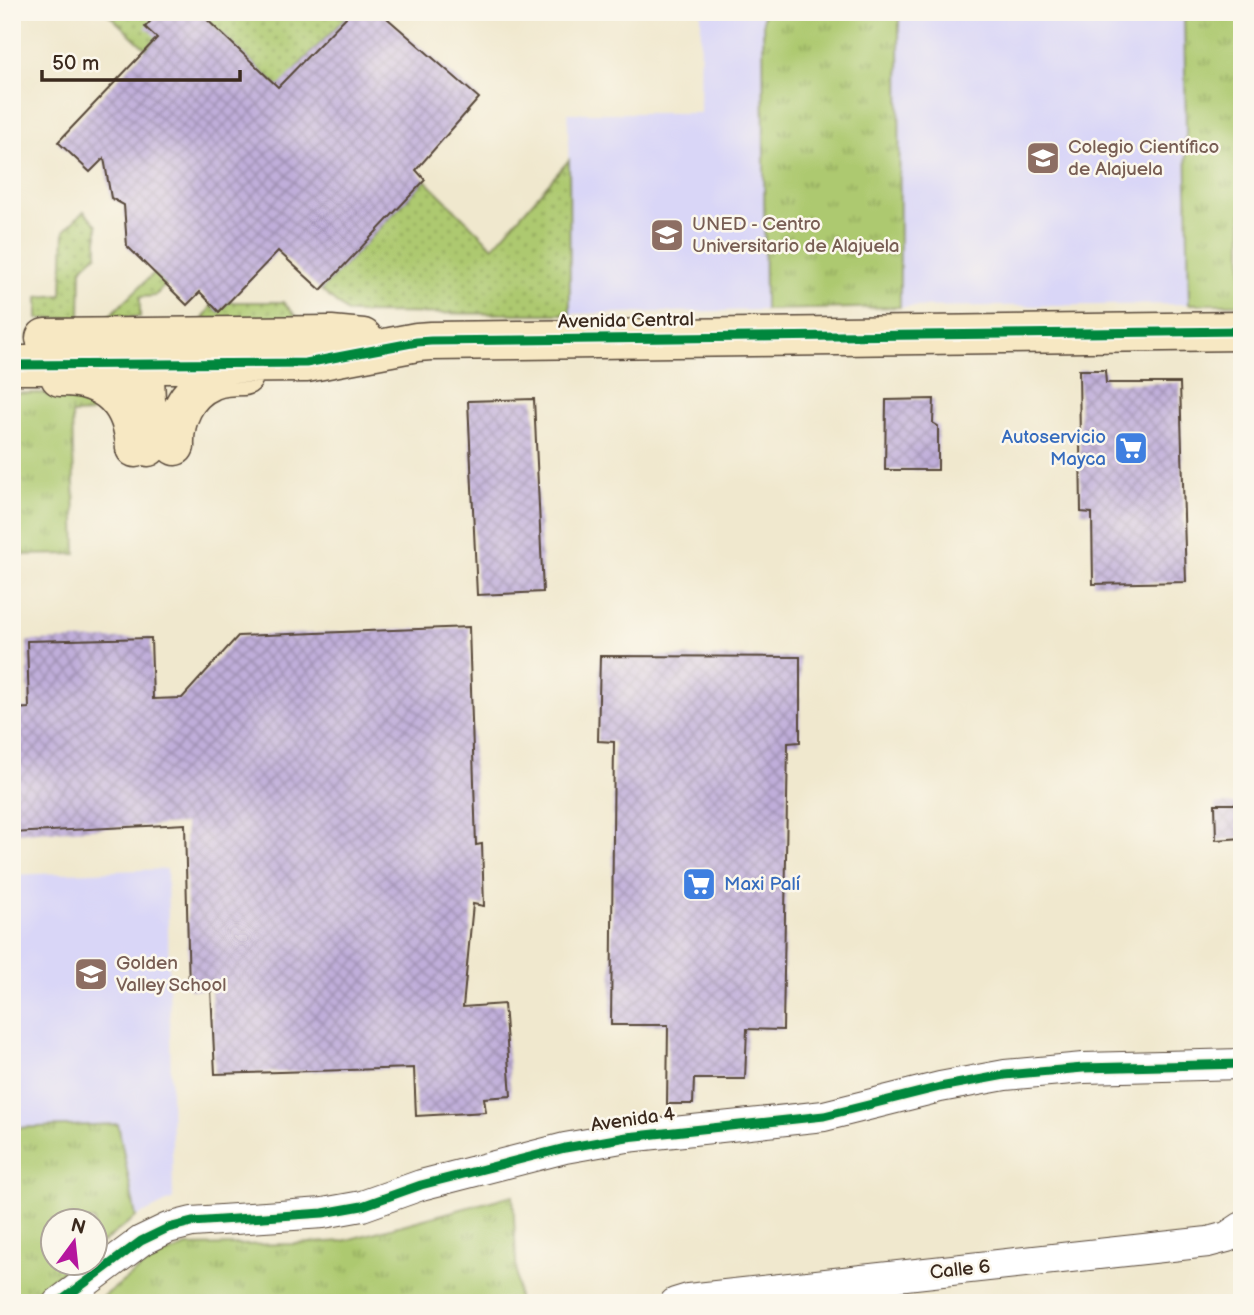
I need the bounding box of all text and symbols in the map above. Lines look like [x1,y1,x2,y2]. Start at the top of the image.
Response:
scale bar [42,38,240,82]
text: 50 m [52,51,99,76]
place label: Colegio Científico de Alajuela [1068,136,1219,181]
school or university icon: Colegio Científico de Alajuela [1024,139,1062,177]
place label: UNED - Centro Universitario de Alajuela [692,213,900,258]
school or university icon: UNED - Centro Universitario de Alajuela [648,216,686,254]
street label: Avenida Central [558,308,694,334]
place label: Autoservicio Mayca [1001,426,1106,471]
supermarket icon: Autoservicio Mayca [1112,429,1150,467]
supermarket icon: Maxi Palí [680,865,718,903]
place label: Maxi Palí [724,873,801,896]
place label: Golden Valley School [116,952,226,997]
school or university icon: Golden Valley School [72,955,110,993]
street label: Avenida 4 [589,1103,677,1137]
north arrow [38,1206,108,1276]
text: N [68,1214,88,1240]
street label: Calle 6 [929,1255,991,1285]

